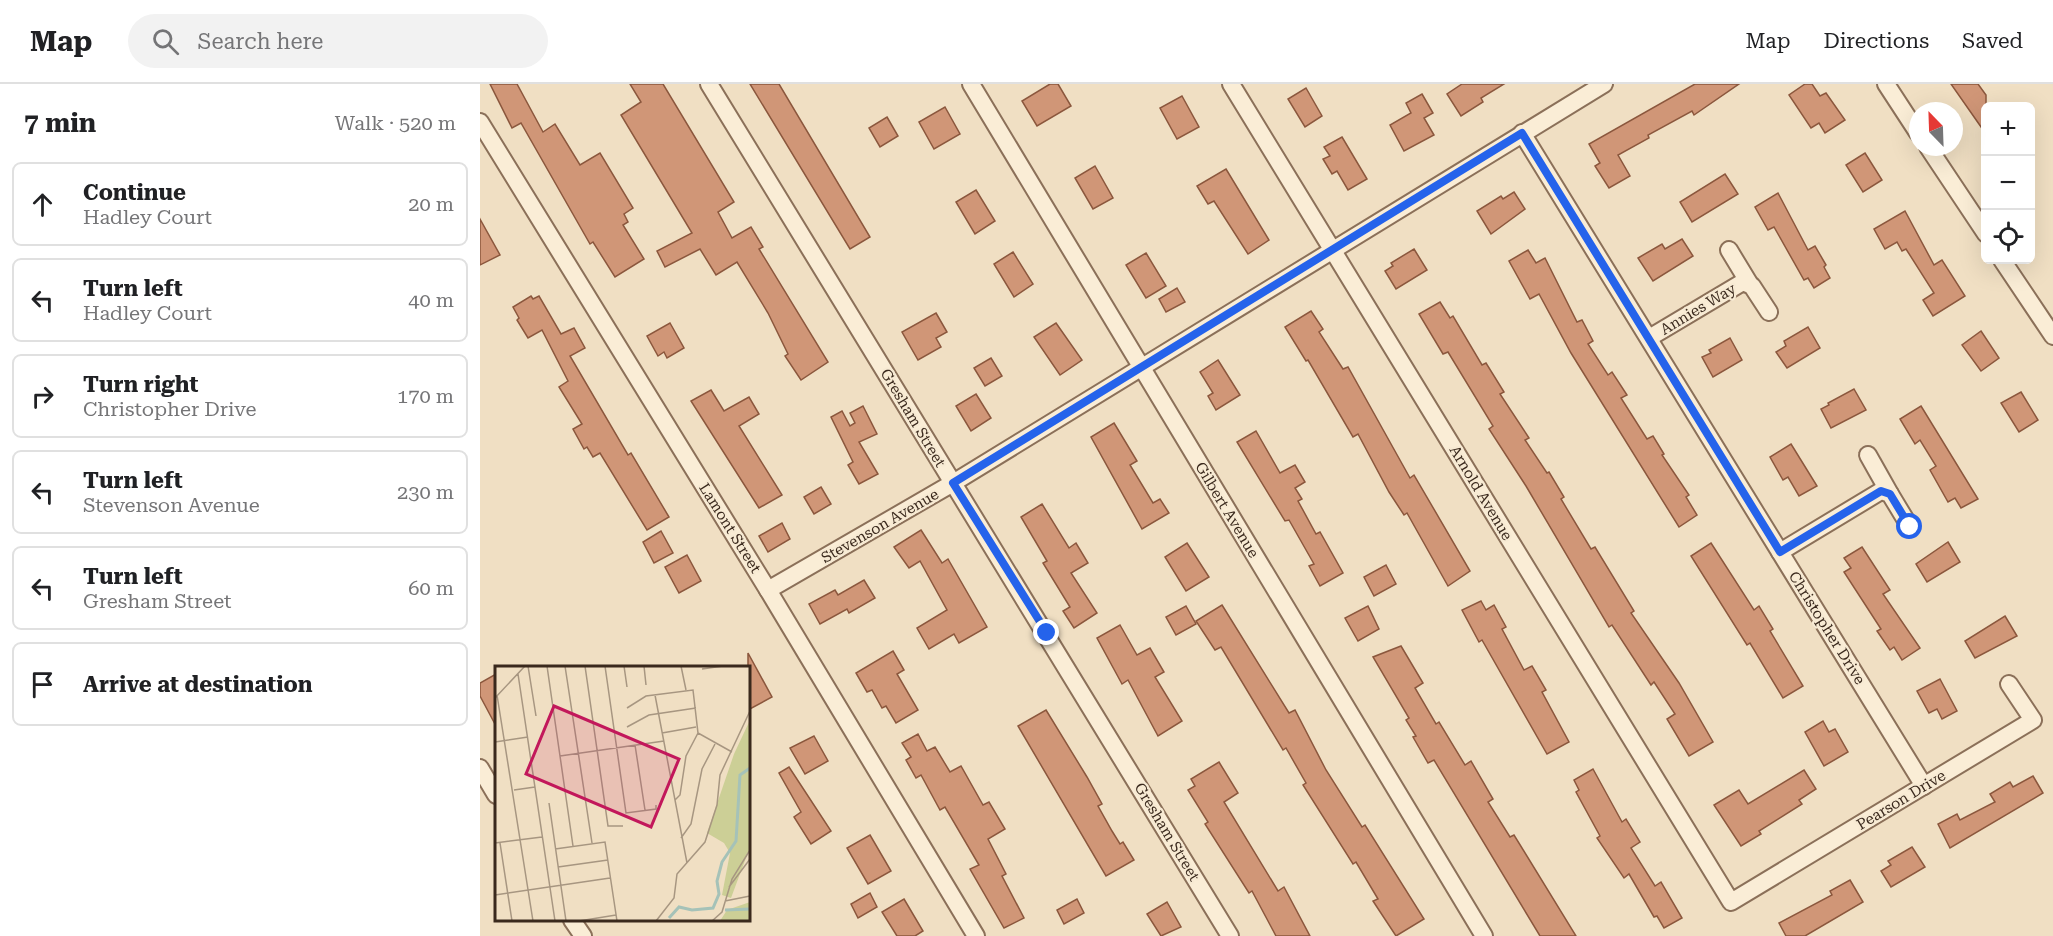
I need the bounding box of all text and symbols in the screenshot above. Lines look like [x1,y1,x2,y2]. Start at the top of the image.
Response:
search box [128,14,548,68]
text: Map [30,25,92,58]
icon: search [149,25,182,58]
text: Search here [197,29,323,54]
text: Map [1746,29,1790,53]
text: Directions [1823,29,1929,53]
text: Saved [1962,29,2023,53]
north arrow [1909,102,1963,156]
map controls [1981,102,2035,264]
button: + [1981,102,2035,156]
text: 7 min [24,108,96,138]
text: Walk · 520 m [335,111,456,135]
button: − [1981,156,2035,210]
text: Continue [83,180,186,205]
icon: ahead [26,188,59,221]
text: 20 m [408,192,454,216]
text: Hadley Court [83,205,212,229]
button: locate [1981,210,2035,264]
text: Turn left [83,276,183,301]
street label: Annies Way [1657,279,1739,339]
icon: left [26,284,59,317]
text: 40 m [408,288,454,312]
text: Hadley Court [83,301,212,325]
street label: Gresham Street [877,366,950,471]
text: Turn right [83,372,198,397]
icon: right [26,380,59,413]
text: 170 m [397,384,454,408]
text: Christopher Drive [83,397,256,421]
street label: Arnold Avenue [1446,442,1516,544]
street label: Gilbert Avenue [1191,459,1263,561]
text: Turn left [83,468,183,493]
icon: left [26,476,59,509]
text: 230 m [397,480,454,504]
street label: Lamont Street [695,480,765,577]
street label: Stevenson Avenue [818,485,942,567]
text: Stevenson Avenue [83,493,260,517]
route start [1896,513,1922,539]
text: Turn left [83,564,183,589]
street label: Christopher Drive [1785,568,1869,688]
icon: left [26,572,59,605]
text: 60 m [408,576,454,600]
text: Gresham Street [83,589,232,613]
route end [1033,619,1059,645]
inset map [495,666,750,921]
icon: arrive [26,668,59,701]
text: Arrive at destination [83,672,312,697]
street label: Pearson Drive [1853,766,1949,834]
street label: Gresham Street [1131,780,1204,885]

